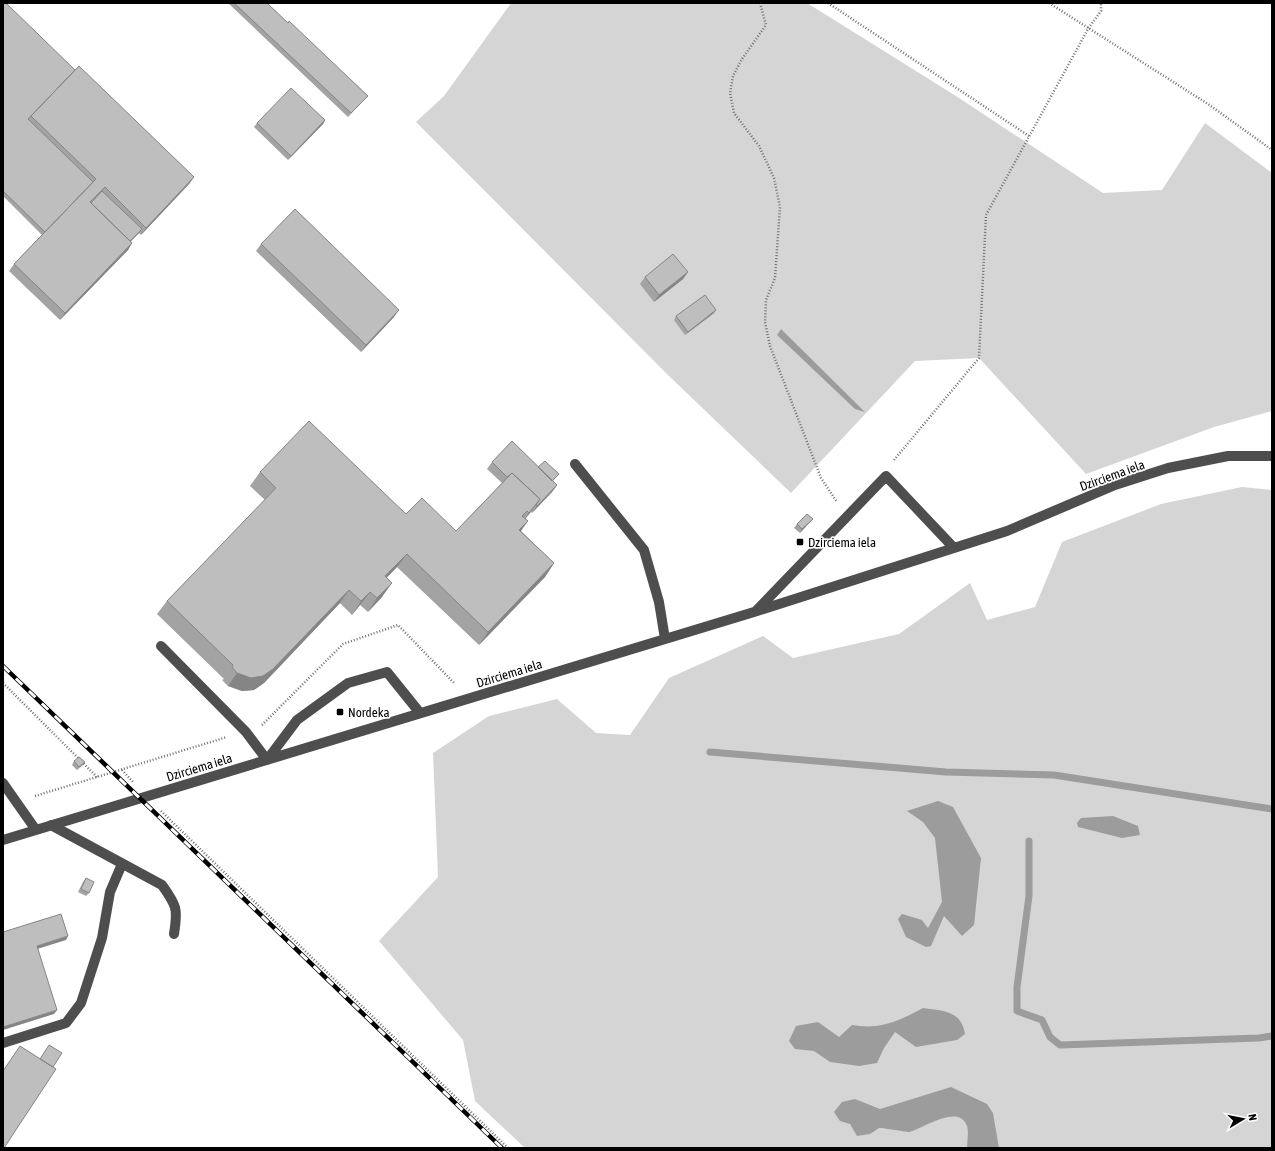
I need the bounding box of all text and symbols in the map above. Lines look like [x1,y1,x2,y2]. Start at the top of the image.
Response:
street label: Dzirciema iela [1078,457,1147,494]
place label: Dzirciema iela [808,535,876,550]
marker: Dzirciema iela [795,537,805,547]
street label: Dzirciema iela [474,656,544,691]
place label: Nordeka [348,705,389,720]
marker: Nordeka [335,707,345,717]
street label: Dzirciema iela [164,750,234,785]
north arrow [1223,1099,1263,1139]
text: N [1246,1113,1259,1122]

